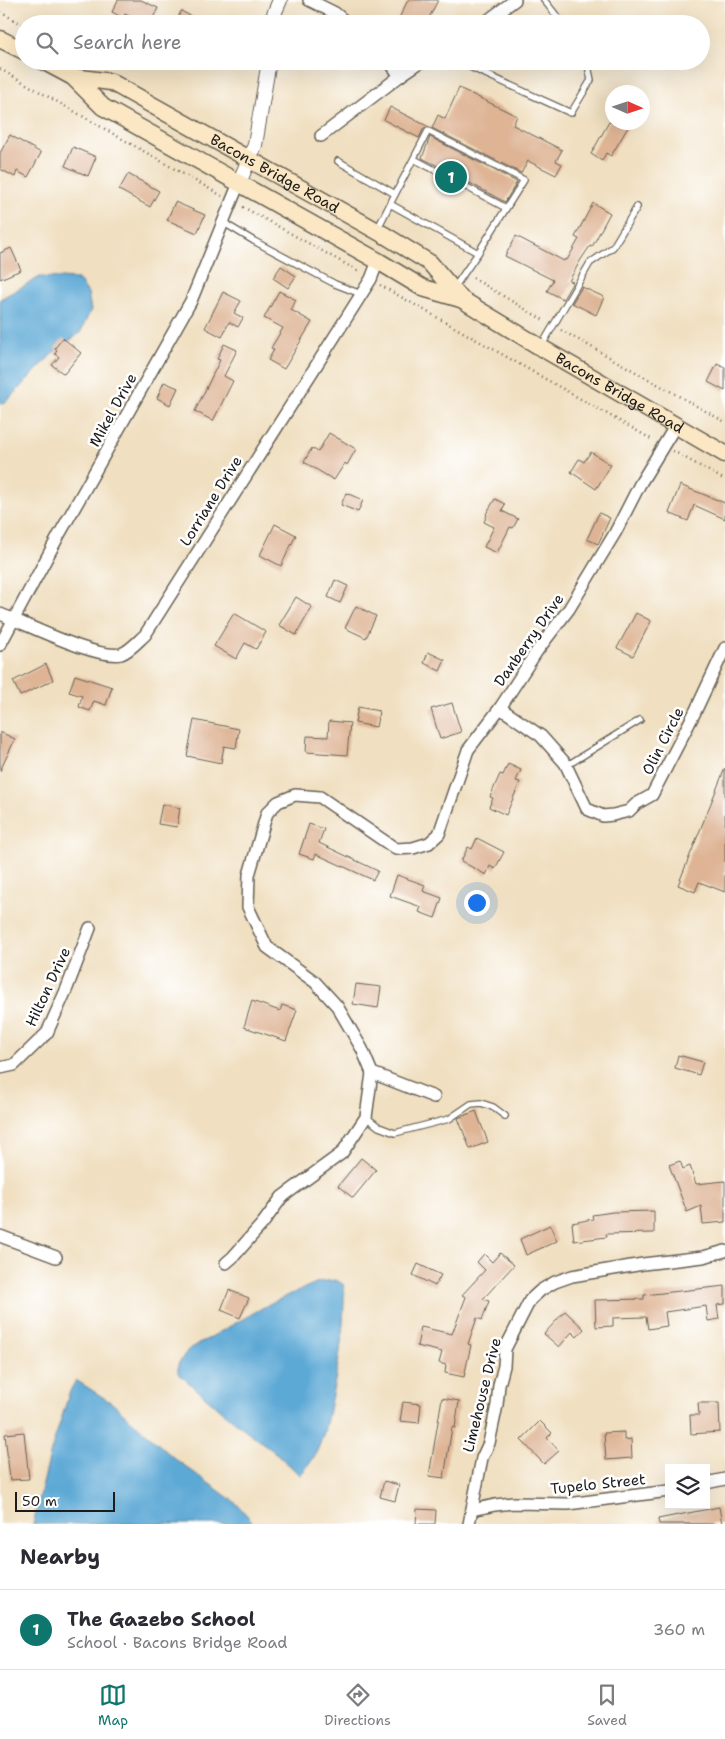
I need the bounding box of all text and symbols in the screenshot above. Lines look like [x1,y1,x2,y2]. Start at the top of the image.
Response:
search box [15,15,710,70]
icon: search [33,29,61,57]
text: Search here [73,30,182,55]
north arrow [605,85,650,130]
street label: Bacons Bridge Road [207,130,343,218]
pin: 1 [435,158,467,196]
street label: Bacons Bridge Road [552,348,688,438]
street label: Mikel Drive [85,370,141,450]
street label: Lorriane Drive [175,452,247,550]
street label: Danberry Drive [490,590,568,690]
street label: Olin Circle [637,704,689,778]
your location [464,890,490,916]
street label: Hilton Drive [21,944,75,1030]
street label: Limehouse Drive [458,1336,506,1454]
map controls [665,1464,710,1509]
button: layers [665,1464,710,1509]
street label: Tupelo Street [549,1469,647,1499]
scale bar [15,1489,115,1512]
text: 50 m [22,1492,57,1510]
text: Nearby [20,1543,100,1571]
text: The Gazebo School [67,1607,255,1632]
text: 1 [32,1619,40,1640]
text: 360 m [653,1619,705,1640]
text: School · Bacons Bridge Road [67,1632,287,1653]
tab: Map [98,1681,128,1729]
tab: Directions [324,1681,391,1729]
tab: Saved [587,1681,627,1729]

